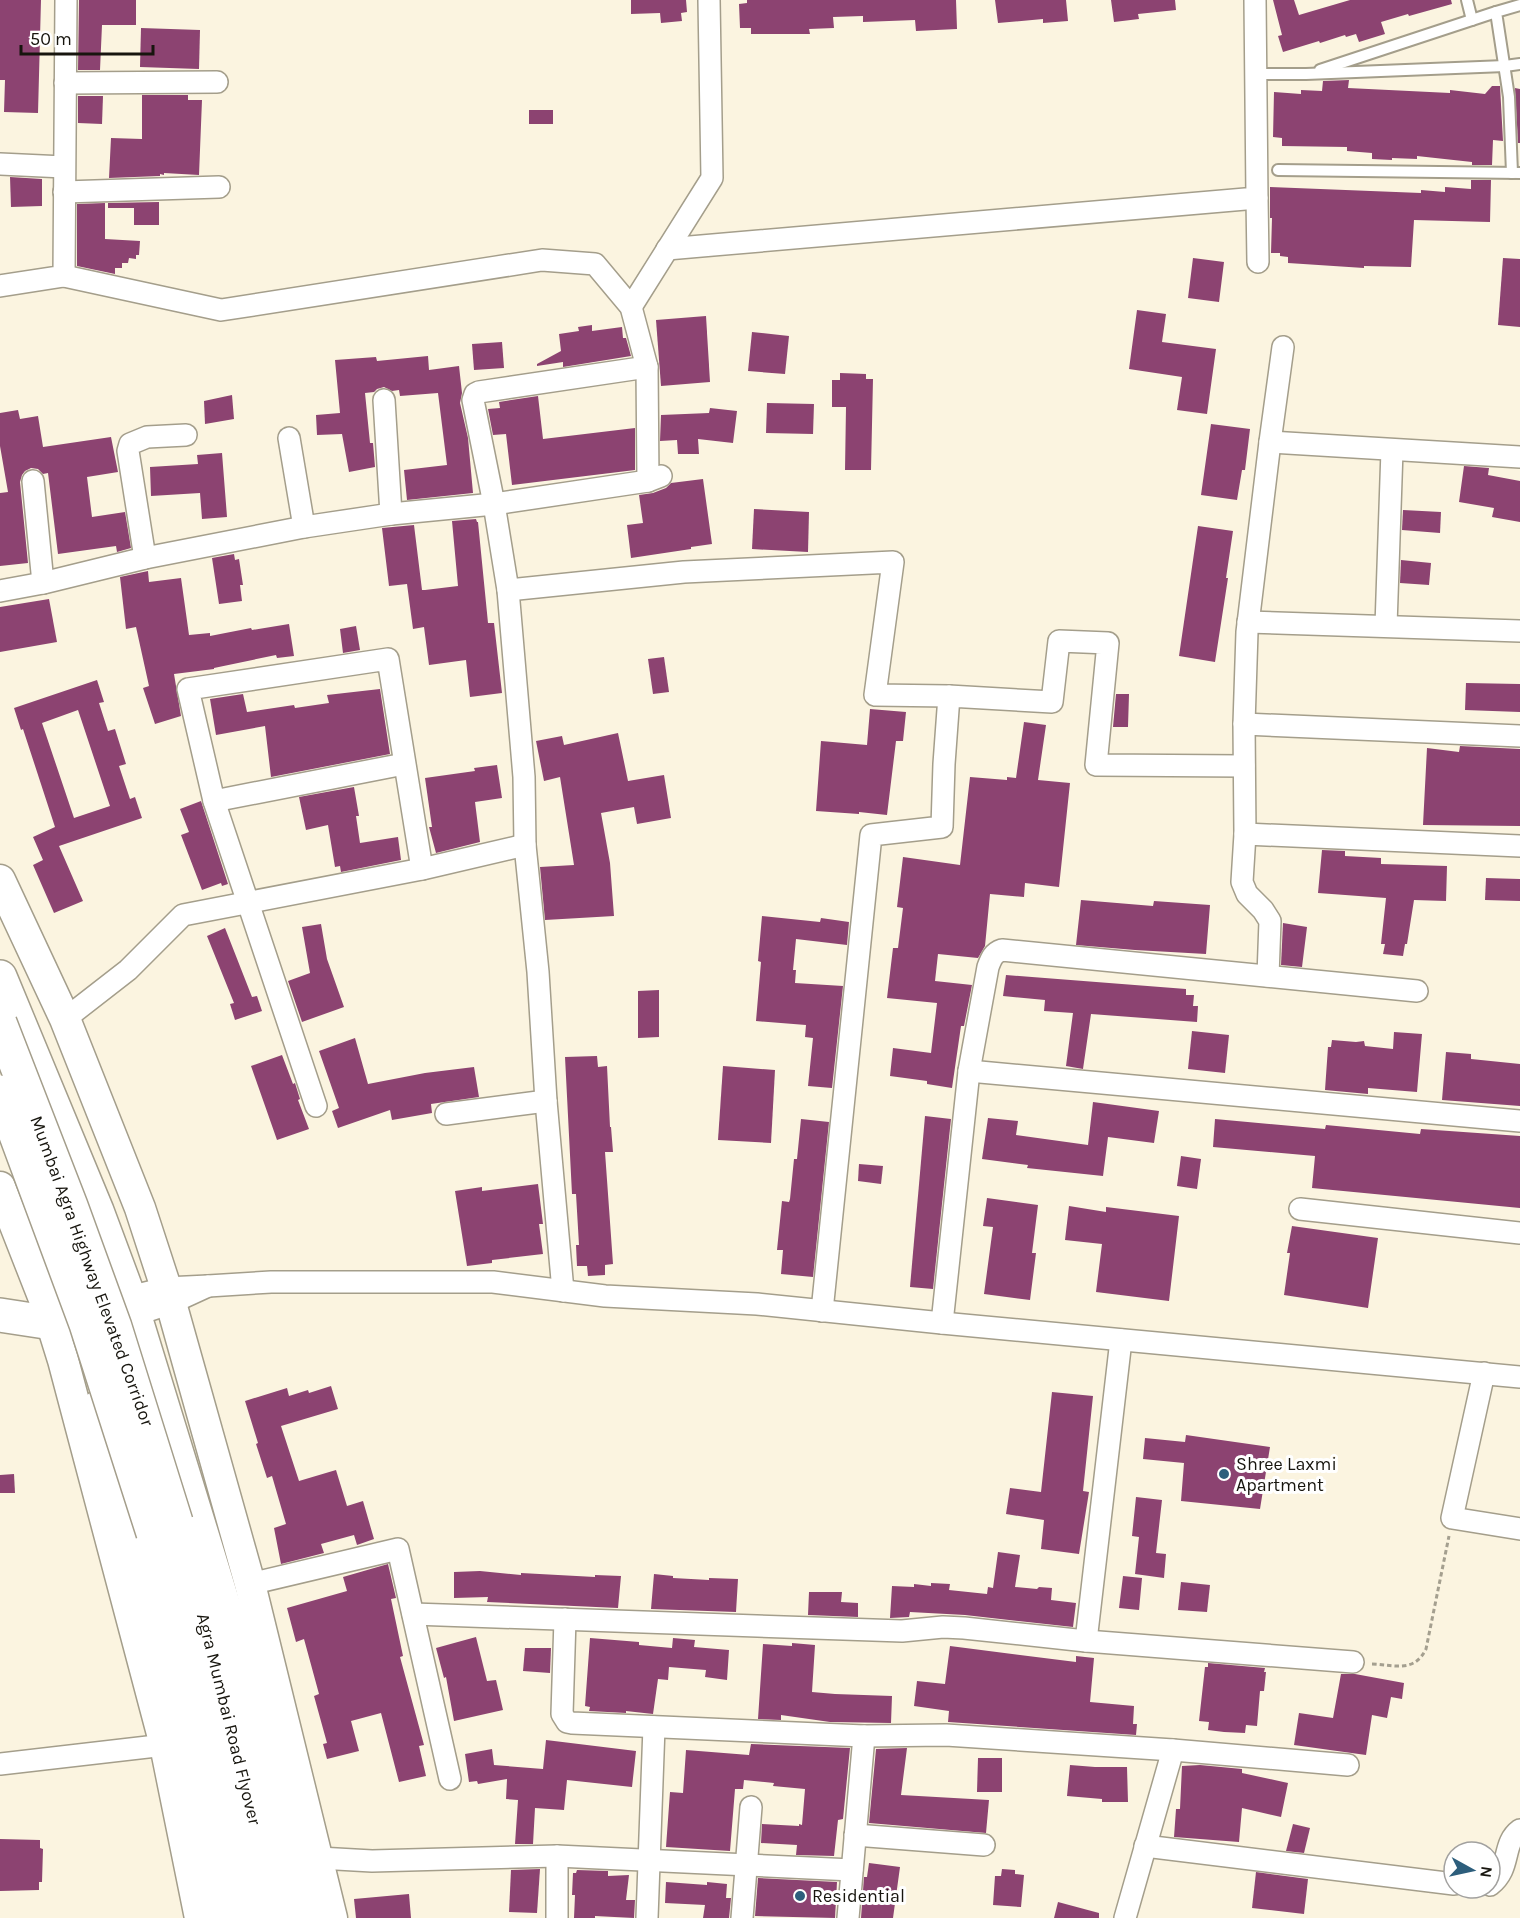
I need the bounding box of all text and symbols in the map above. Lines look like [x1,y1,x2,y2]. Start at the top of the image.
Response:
scale bar [21,18,153,56]
text: 50 m [30,28,72,50]
street label: Mumbai Agra Highway Elevated Corridor [25,1113,159,1430]
place label: Shree Laxmi Apartment [1236,1453,1337,1496]
marker: Shree Laxmi Apartment [1217,1467,1231,1481]
street label: Agra Mumbai Road Flyover [192,1611,266,1828]
north arrow [1442,1840,1502,1900]
text: N [1476,1865,1497,1879]
place label: Residential [812,1885,905,1907]
marker: Residential [793,1889,807,1903]

